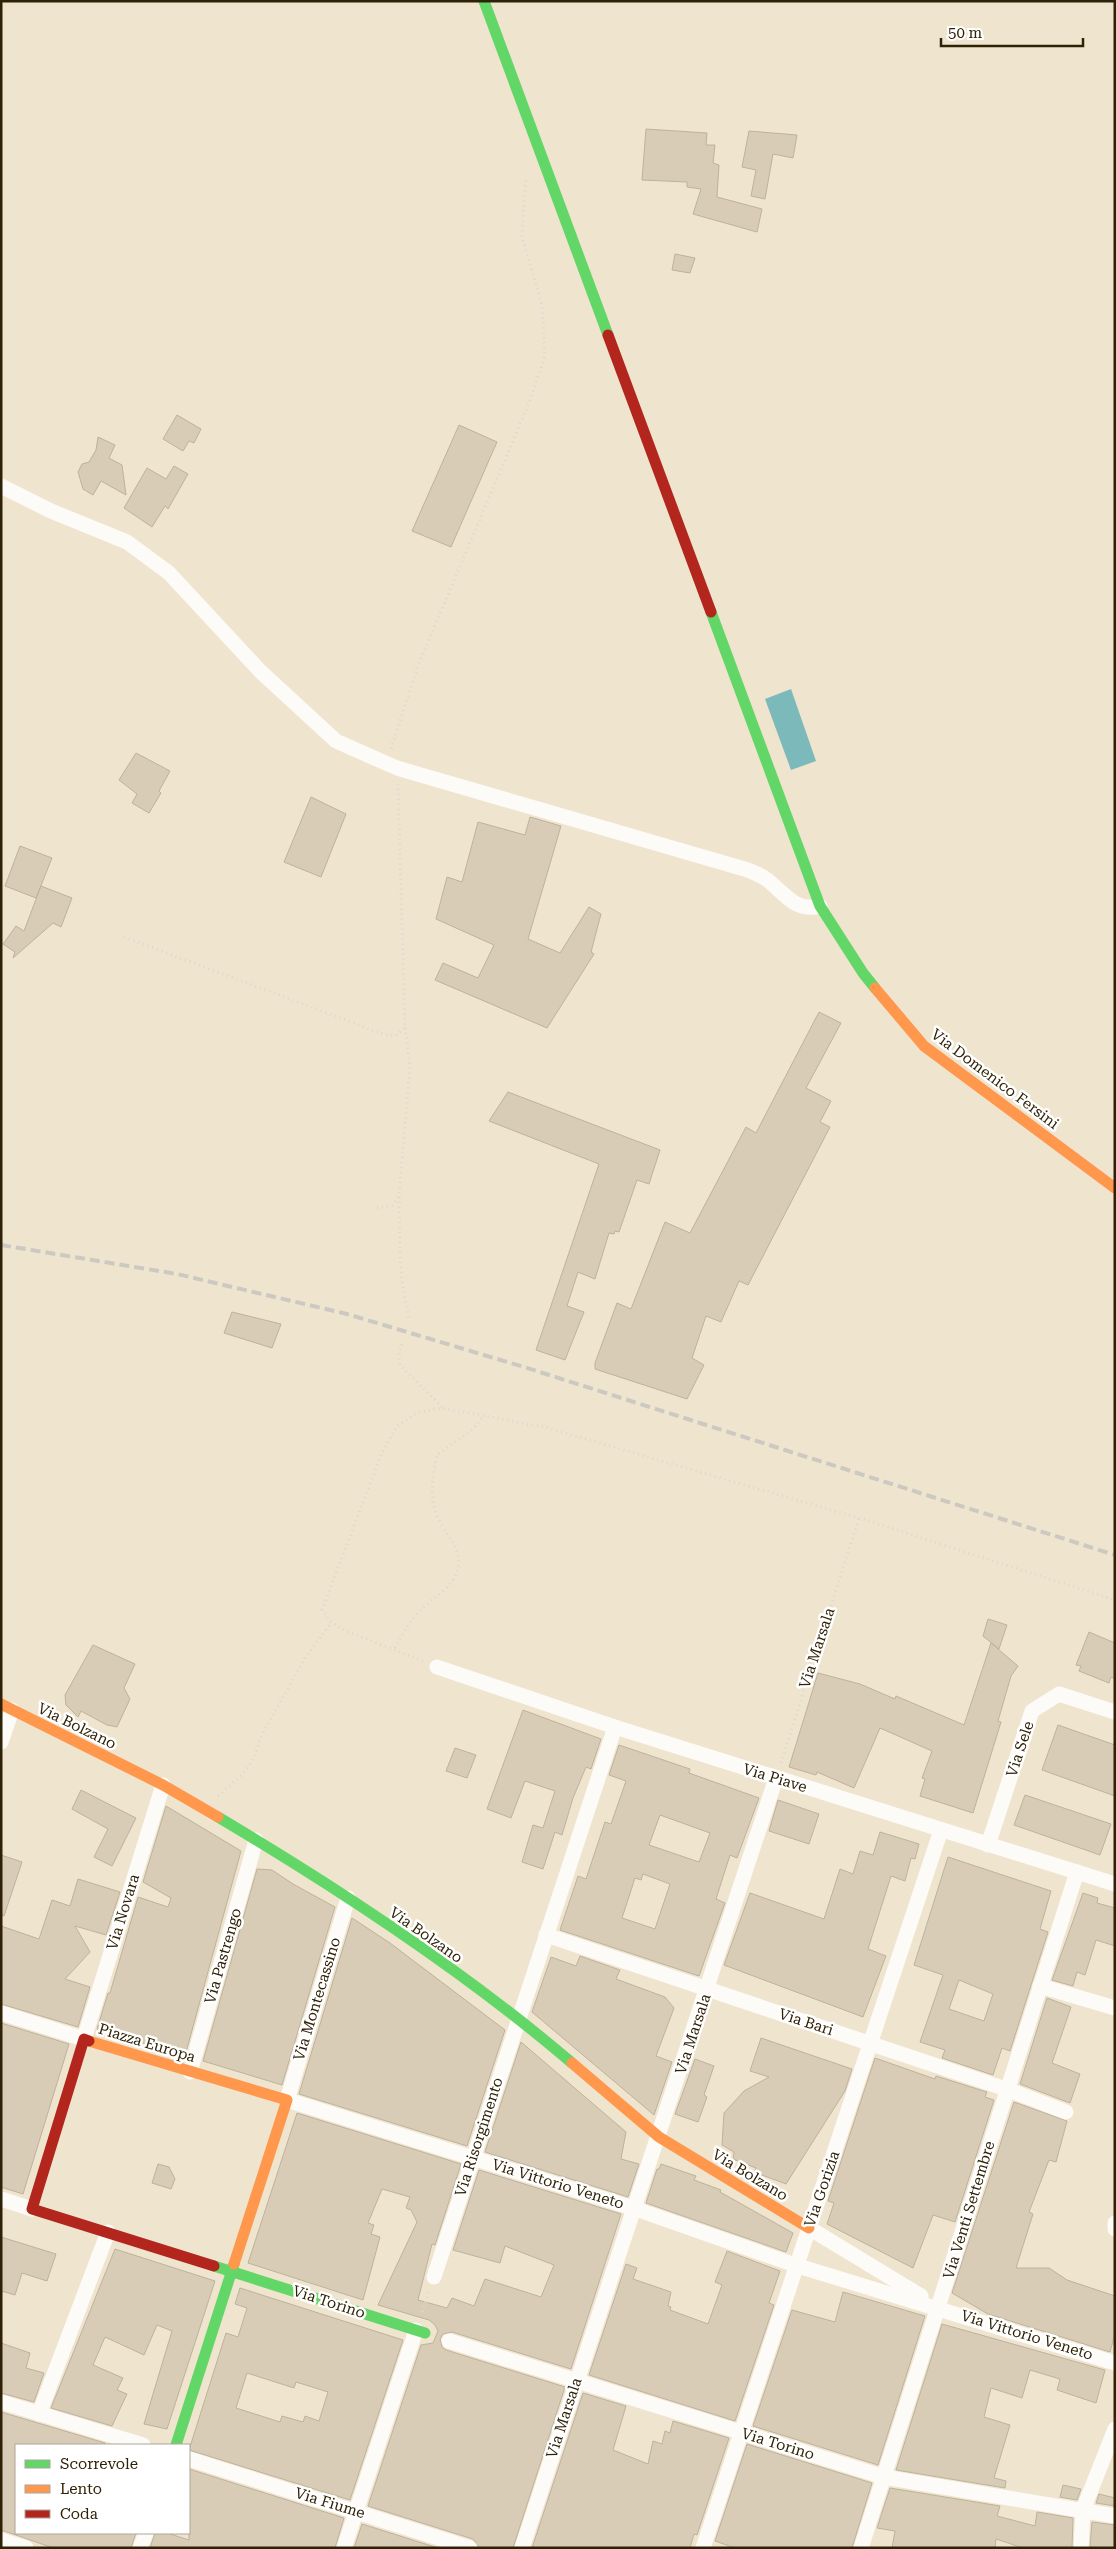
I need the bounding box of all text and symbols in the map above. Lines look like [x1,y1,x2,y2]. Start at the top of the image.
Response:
scale bar [941,15,1084,47]
text: 50 m [948,24,983,42]
street label: Via Domenico Fersini [928,1025,1062,1133]
street label: Via Marsala [796,1605,838,1691]
street label: Via Bolzano [35,1699,119,1753]
street label: Via Sele [1003,1719,1037,1779]
street label: Via Piave [741,1760,809,1796]
street label: Via Novara [103,1872,143,1952]
street label: Via Bolzano [386,1903,466,1967]
street label: Via Pastrengo [201,1906,245,2006]
street label: Via Montecassino [290,1935,344,2063]
street label: Via Marsala [672,1991,714,2077]
street label: Via Bari [776,2005,836,2039]
street label: Piazza Europa [96,2020,198,2066]
street label: Via Risorgimento [451,2075,507,2199]
street label: Via Venti Settembre [939,2139,999,2281]
street label: Via Bolzano [709,2145,791,2205]
street label: Via Gorizia [801,2149,843,2229]
street label: Via Vittorio Veneto [490,2155,626,2213]
street label: Via Torino [290,2282,368,2322]
street label: Via Vittorio Veneto [959,2306,1095,2364]
street label: Via Marsala [543,2375,585,2461]
street label: Via Torino [739,2424,817,2464]
legend [15,2444,190,2534]
text: Scorrevole [60,2455,138,2473]
text: Lento [60,2480,102,2498]
street label: Via Fiume [293,2484,367,2522]
text: Coda [60,2505,98,2523]

